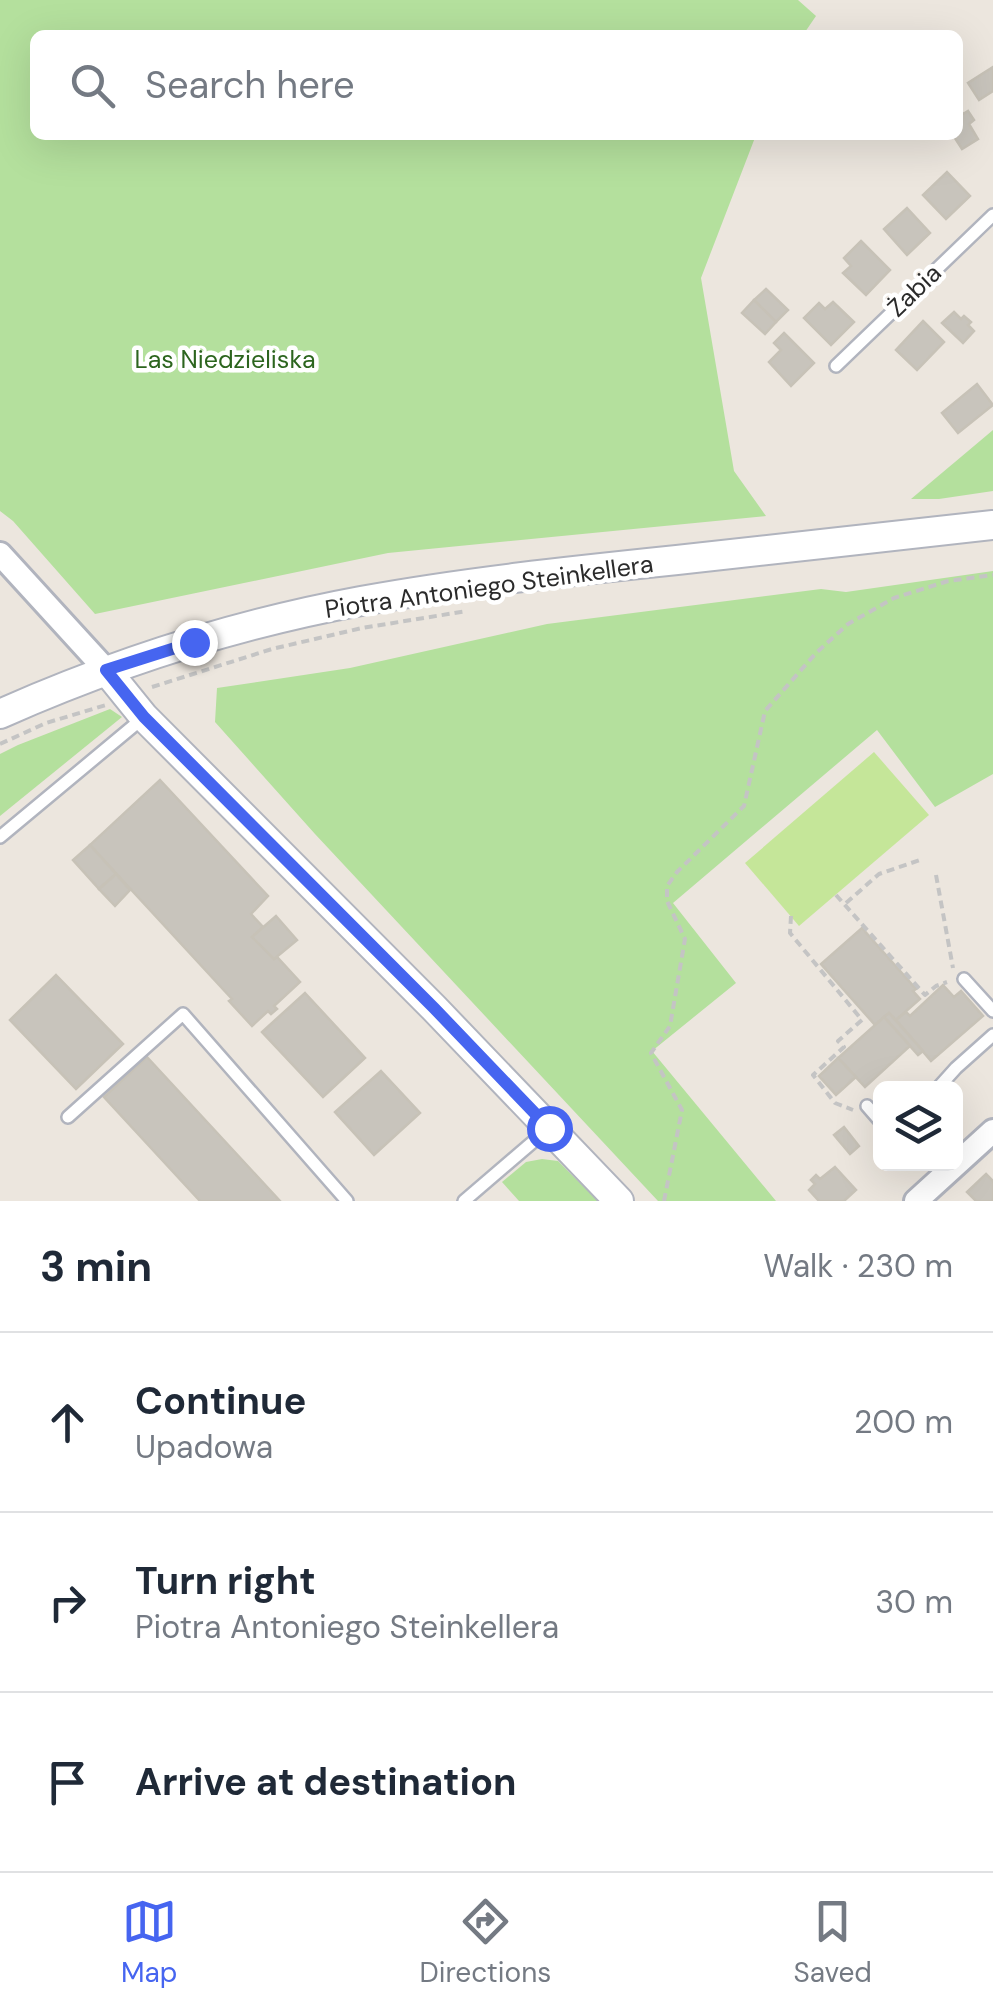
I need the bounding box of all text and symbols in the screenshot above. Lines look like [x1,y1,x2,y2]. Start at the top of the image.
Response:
search box [30,30,963,140]
icon: search [65,58,120,113]
text: Search here [145,60,355,110]
street label: Żabia [880,257,948,324]
park label: Las Niedzieliska [134,343,316,376]
street label: Piotra Antoniego Steinkellera [323,547,655,626]
route end [172,620,218,666]
map controls [873,1081,963,1171]
button: layers [873,1081,963,1171]
route start [527,1106,573,1152]
text: 3 min [40,1239,152,1294]
text: Walk · 230 m [763,1245,953,1287]
text: Continue [135,1376,306,1426]
icon: ahead [40,1395,95,1450]
text: 200 m [854,1401,953,1443]
text: Upadowa [135,1426,273,1468]
text: Turn right [135,1556,316,1606]
icon: right [40,1575,95,1630]
text: 30 m [875,1581,953,1623]
text: Piotra Antoniego Steinkellera [135,1606,559,1648]
icon: arrive [40,1755,95,1810]
text: Arrive at destination [135,1757,517,1807]
tab: Map [121,1894,177,1991]
tab: Directions [420,1894,551,1991]
tab: Saved [793,1894,872,1991]

